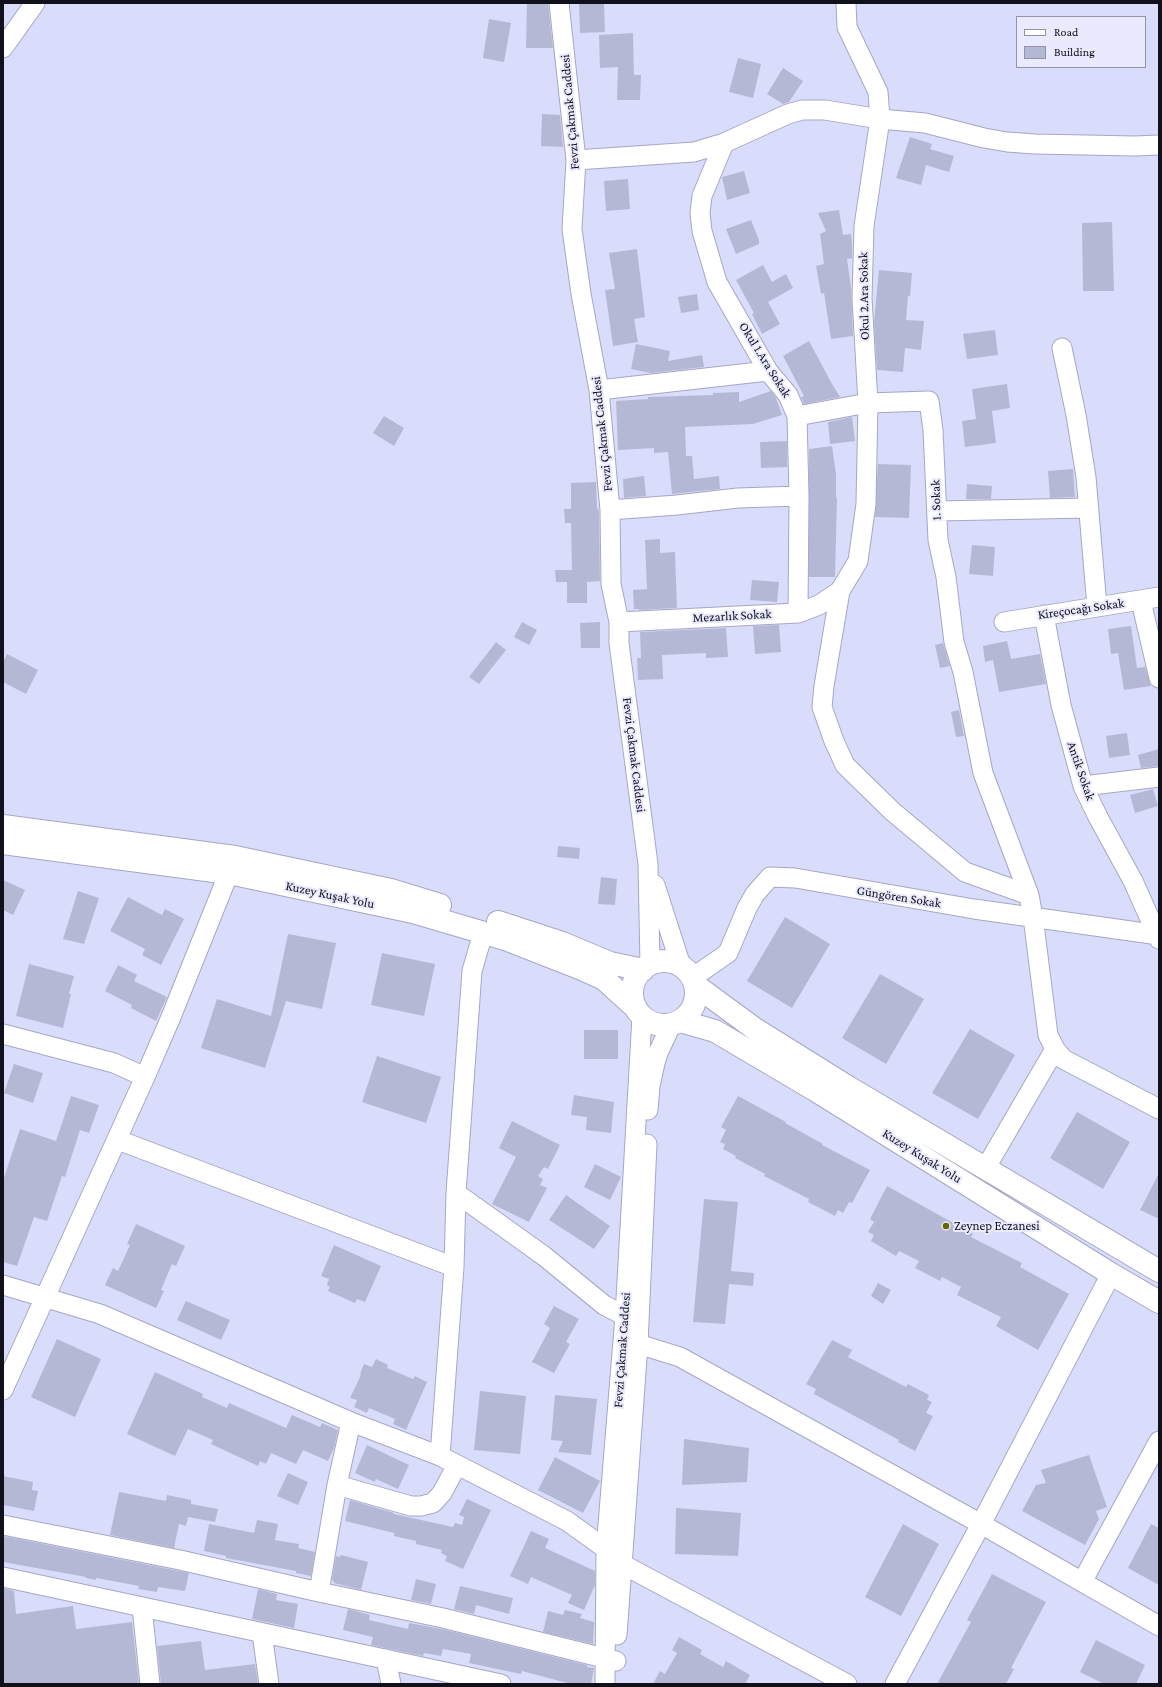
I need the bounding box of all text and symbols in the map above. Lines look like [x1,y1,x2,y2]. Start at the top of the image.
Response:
legend [1016,16,1146,68]
text: Road [1054,25,1078,39]
text: Building [1054,45,1095,59]
street label: Fevzi Çakmak Caddesi [557,54,583,170]
street label: Okul 2.Ara Sokak [855,252,873,340]
street label: Okul 1.Ara Sokak [736,319,794,401]
street label: Fevzi Çakmak Caddesi [588,376,616,492]
street label: 1. Sokak [927,479,945,521]
street label: Kireçocağı Sokak [1037,595,1125,623]
street label: Mezarlık Sokak [692,606,772,626]
street label: Fevzi Çakmak Caddesi [619,697,649,813]
street label: Antik Sokak [1064,739,1098,803]
street label: Kuzey Kuşak Yolu [284,878,376,912]
street label: Güngören Sokak [856,883,942,911]
street label: Kuzey Kuşak Yolu [880,1125,964,1187]
place label: Zeynep Eczanesi [954,1218,1040,1234]
marker: Zeynep Eczanesi [941,1221,951,1231]
street label: Fevzi Çakmak Caddesi [610,1292,634,1408]

